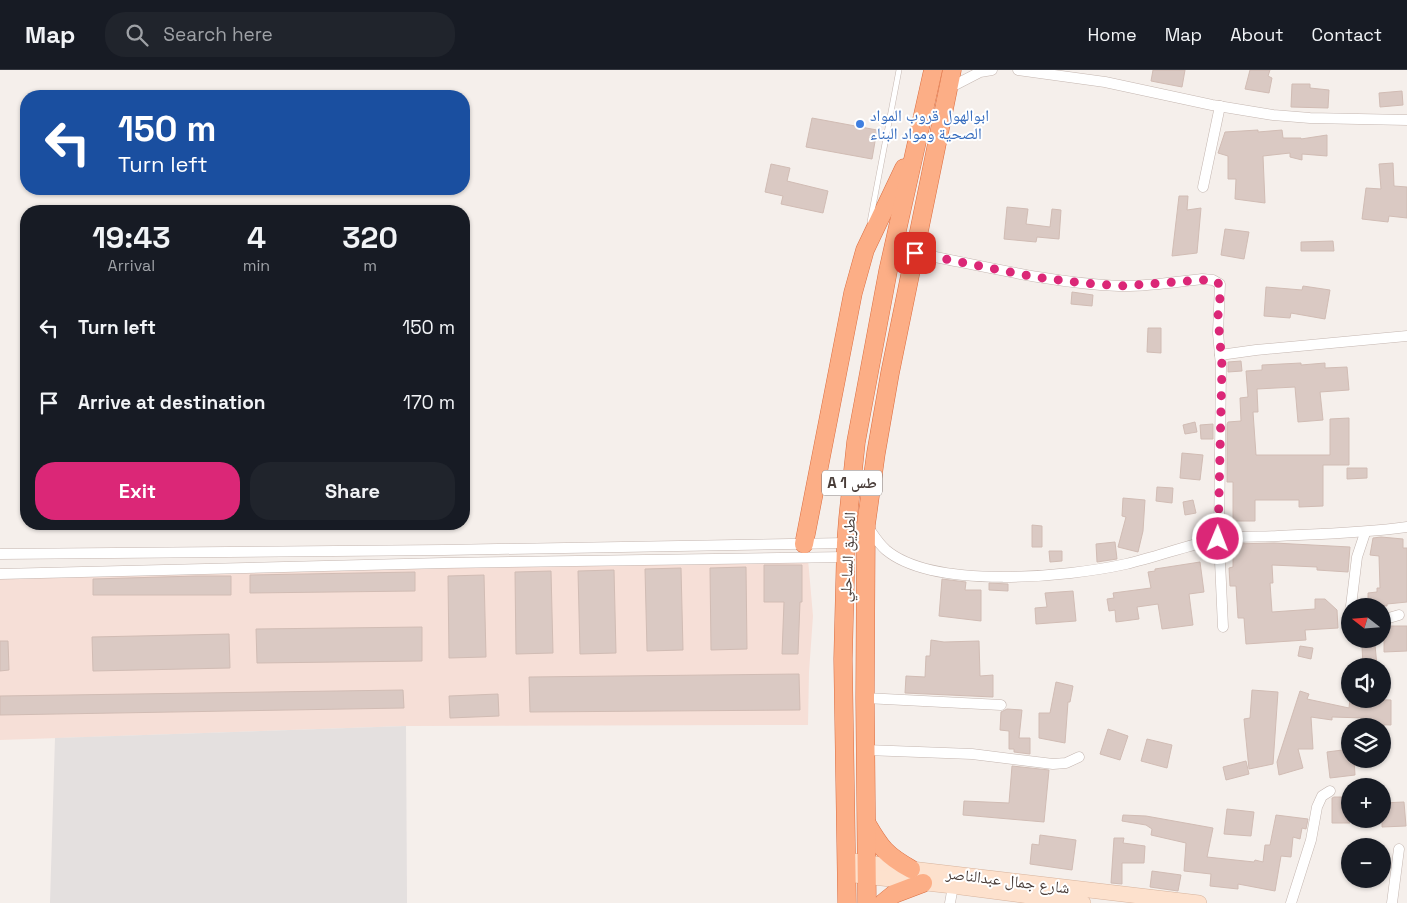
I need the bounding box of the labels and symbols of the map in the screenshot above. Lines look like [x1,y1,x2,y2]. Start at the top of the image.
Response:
place label: ابوالهول قروب المواد الصحية ومواد البناء [870,105,989,144]
marker: ابوالهول قروب المواد الصحية ومواد البناء [854,118,866,130]
pin [894,232,936,274]
road number: A 1 طس [822,470,882,496]
street label: الطريق الساحلي [835,511,862,603]
position arrow [1191,512,1243,564]
north arrow [1341,598,1391,648]
street label: شارع جمال عبدالناصر [944,862,1071,898]

